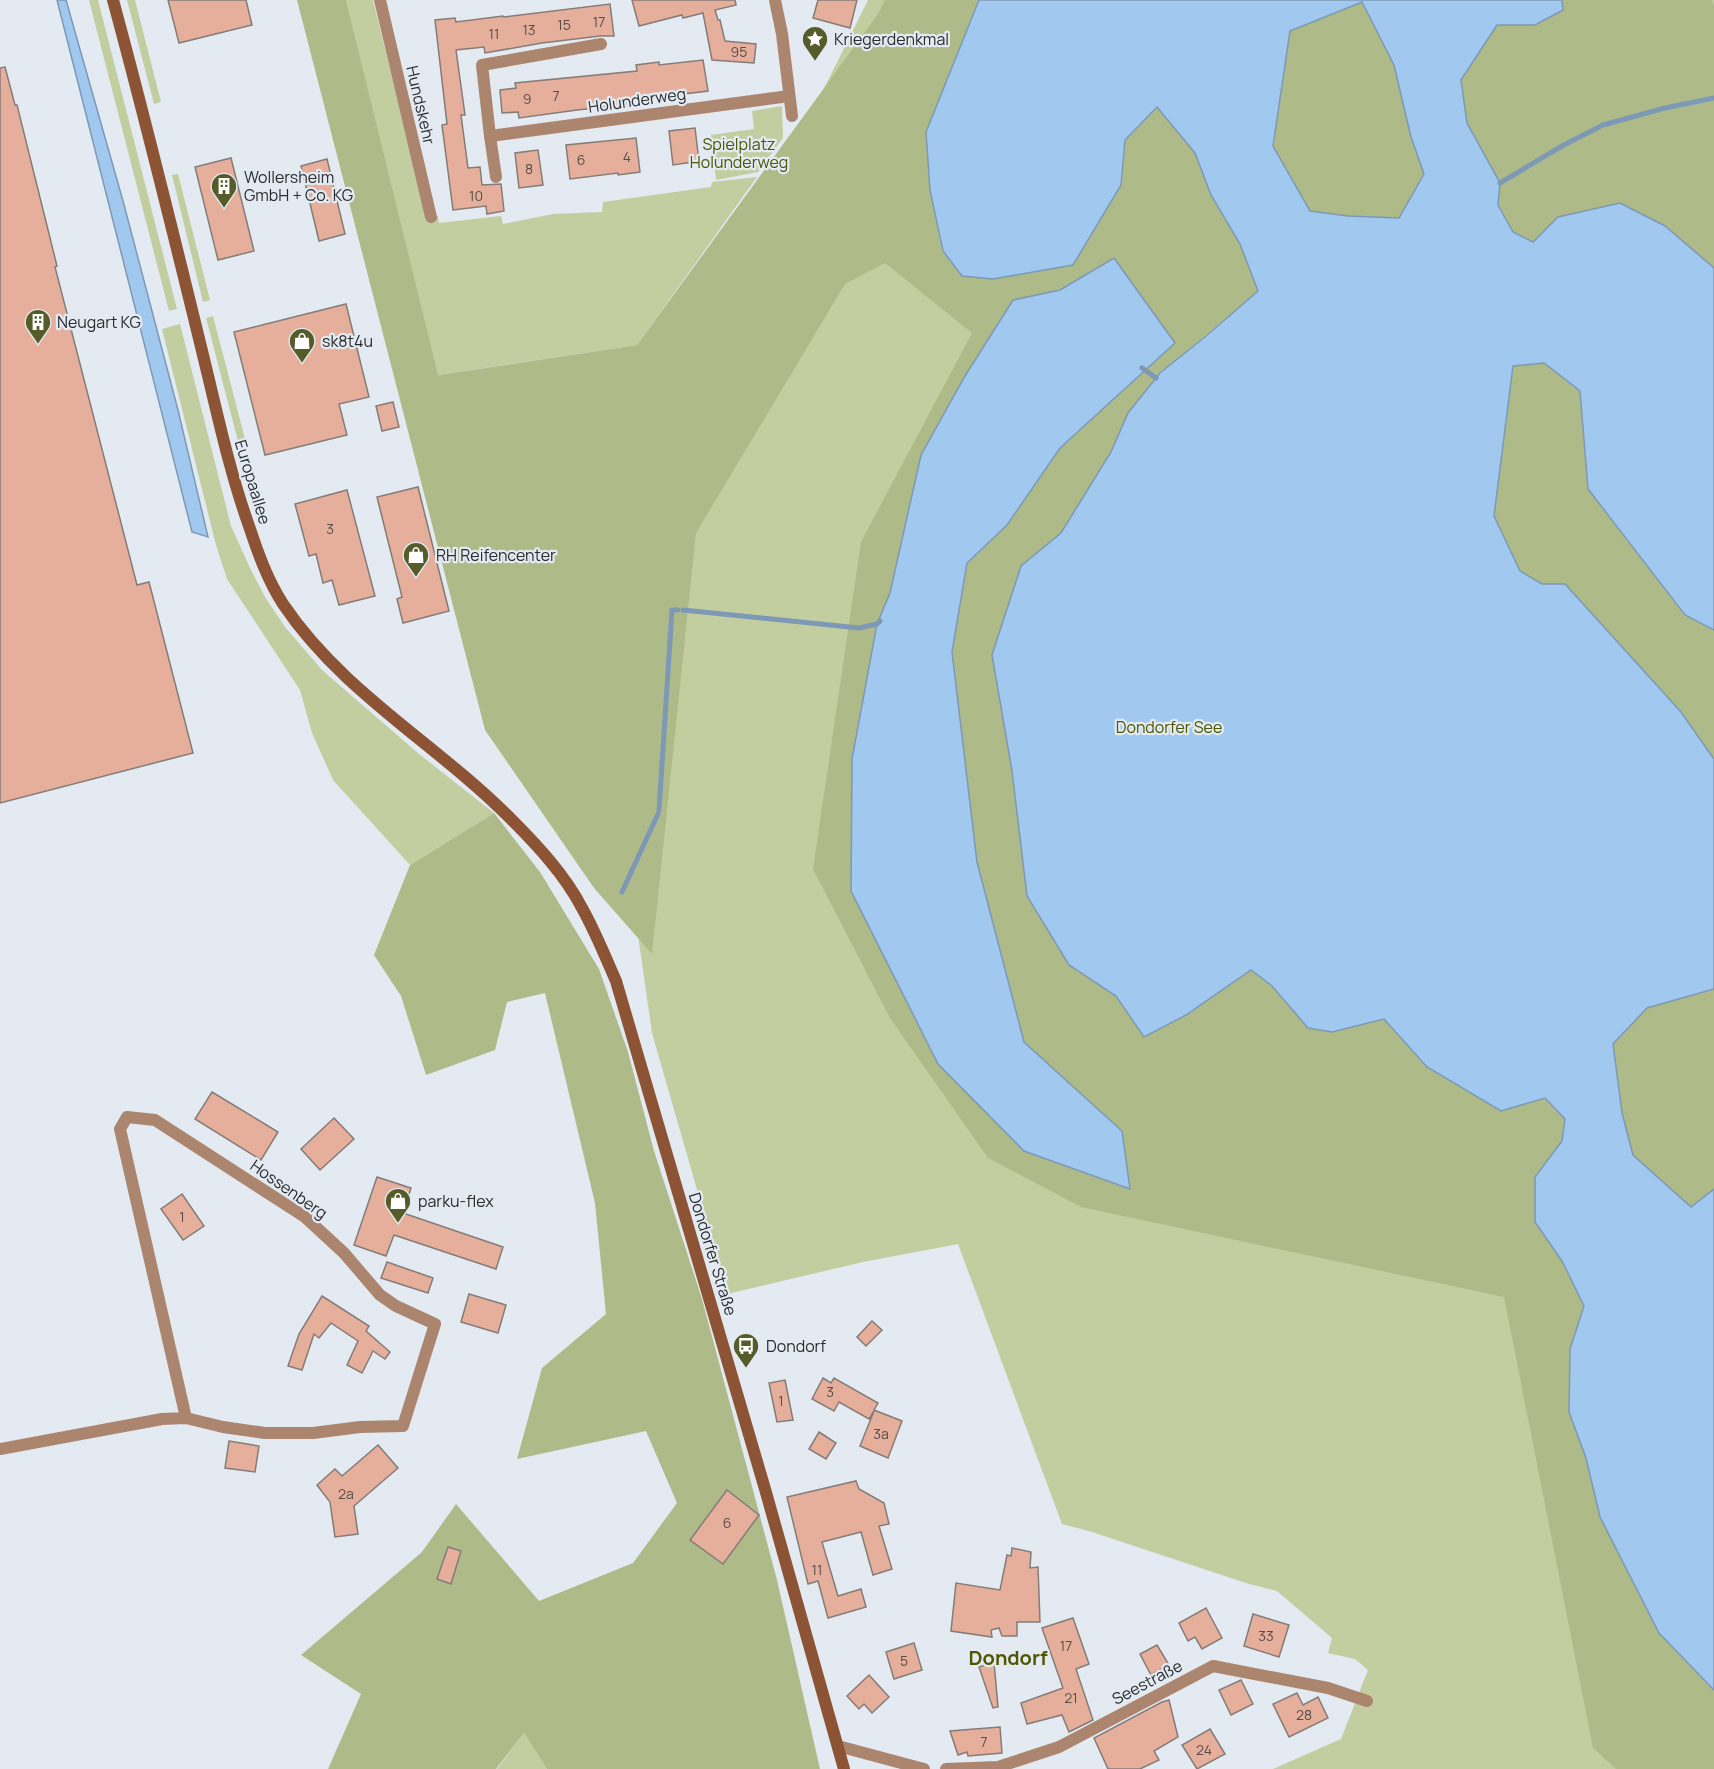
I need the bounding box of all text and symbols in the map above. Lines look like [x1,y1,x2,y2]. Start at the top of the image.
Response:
house number: 17 [593,12,605,31]
house number: 15 [557,15,571,34]
house number: 13 [522,20,536,39]
house number: 11 [489,24,499,43]
place icon: Kriegerdenkmal [800,24,830,62]
place label: Kriegerdenkmal [834,28,949,50]
house number: 95 [731,42,747,61]
street label: Hundskehr [401,63,441,147]
street label: Holunderweg [587,82,687,118]
house number: 7 [552,86,560,105]
house number: 9 [523,89,531,108]
park label: Spielplatz Holunderweg [690,133,788,173]
house number: 4 [623,147,631,166]
house number: 6 [577,150,585,169]
house number: 8 [525,159,533,178]
place label: Wollersheim GmbH + Co. KG [244,166,353,206]
building icon: Wollersheim GmbH + Co. KG [209,171,239,209]
house number: 10 [469,186,483,205]
building icon: Neugart KG [23,307,53,345]
place label: Neugart KG [57,311,141,333]
shop icon: sk8t4u [287,326,317,364]
place label: sk8t4u [322,330,373,352]
street label: Europaallee [230,437,276,527]
house number: 3 [326,519,334,538]
shop icon: RH Reifencenter [401,540,431,578]
place label: RH Reifencenter [436,544,556,566]
park label: Dondorfer See [1116,716,1222,738]
street label: Hossenberg [246,1154,332,1224]
shop icon: parku-flex [383,1186,413,1224]
place label: parku-flex [418,1190,494,1212]
street label: Dondorfer Straße [684,1190,742,1318]
house number: 1 [179,1207,185,1226]
bus stop icon: Dondorf [731,1331,761,1369]
place label: Dondorf [766,1335,826,1357]
house number: 3 [826,1382,834,1401]
house number: 1 [778,1391,784,1410]
house number: 3a [873,1424,889,1443]
house number: 2a [338,1484,354,1503]
house number: 6 [723,1513,731,1532]
house number: 11 [812,1560,822,1579]
house number: 33 [1258,1626,1274,1645]
house number: 17 [1060,1636,1072,1655]
district label: Dondorf [969,1644,1048,1671]
house number: 5 [900,1651,908,1670]
street label: Seestraße [1108,1654,1186,1710]
house number: 21 [1064,1688,1078,1707]
house number: 28 [1296,1705,1312,1724]
house number: 7 [980,1732,988,1751]
house number: 24 [1196,1740,1212,1759]

